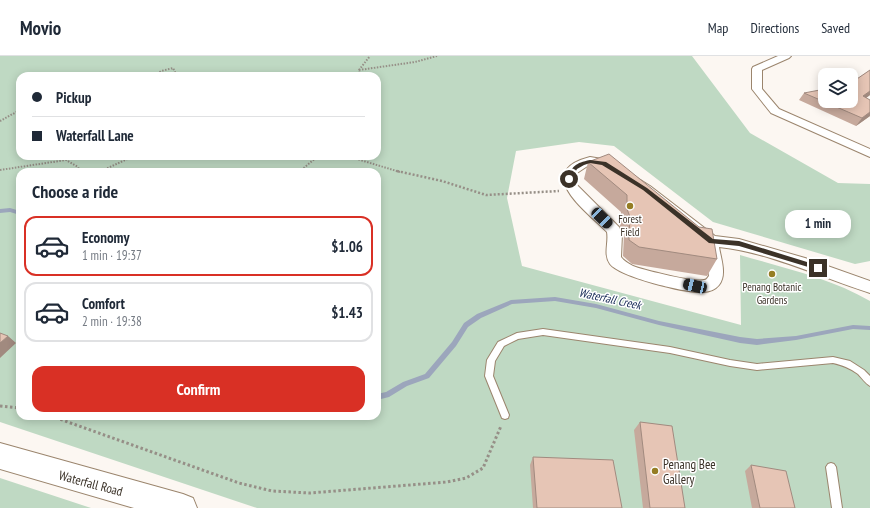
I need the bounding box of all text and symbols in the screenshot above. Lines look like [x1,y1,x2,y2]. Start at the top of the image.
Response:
text: Movio [20,16,61,40]
text: Map [708,19,728,37]
text: Directions [750,19,799,37]
text: Saved [821,19,850,37]
map controls [818,68,858,108]
button: layers [818,68,858,108]
text: Pickup [56,88,91,107]
text: Waterfall Lane [56,126,134,145]
route start [560,170,578,188]
text: Choose a ride [32,180,118,203]
marker: Forest Field [625,201,635,211]
car [589,205,615,231]
callout: 1 min [785,210,851,238]
place label: Forest Field [618,212,642,239]
text: 1 min [805,215,831,232]
icon: car [34,228,70,264]
text: Economy [82,228,130,247]
text: $1.06 [331,237,363,256]
text: 1 min · 19:37 [82,247,142,264]
route end [809,259,827,277]
marker: Penang Botanic Gardens [767,269,777,279]
car [682,277,708,295]
place label: Penang Botanic Gardens [743,280,801,307]
water label: Waterfall Creek [578,285,644,313]
icon: car [34,294,70,330]
text: Comfort [82,294,125,313]
text: $1.43 [331,303,363,322]
text: 2 min · 19:38 [82,313,142,330]
button: Confirm [32,366,365,412]
place label: Penang Bee Gallery [663,456,716,488]
marker: Penang Bee Gallery [650,466,660,476]
street label: Waterfall Road [57,467,125,500]

